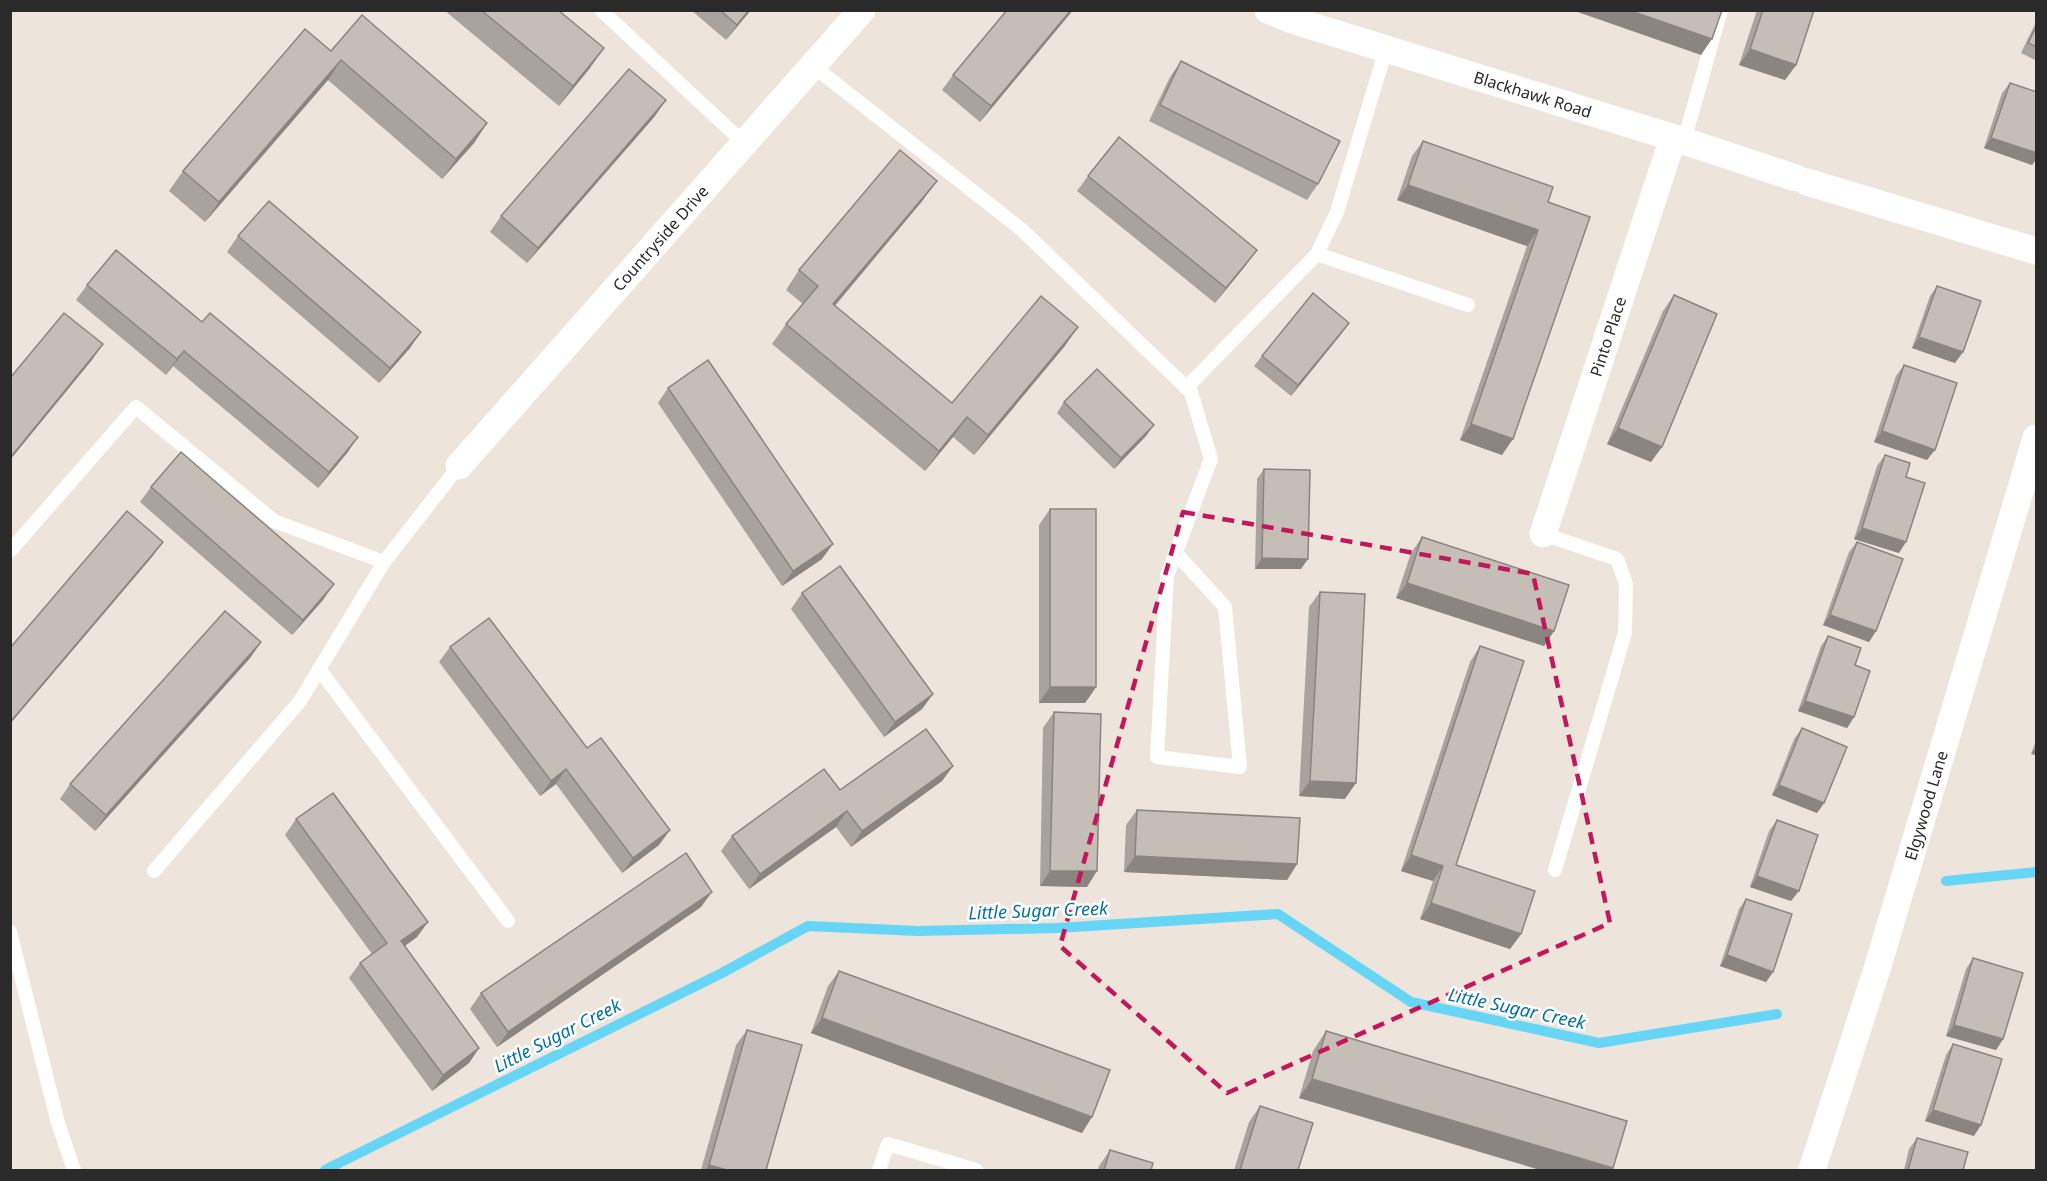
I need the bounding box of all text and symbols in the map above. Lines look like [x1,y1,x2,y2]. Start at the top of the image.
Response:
street label: Blackhawk Road [1471,66,1595,123]
street label: Countryside Drive [607,180,713,296]
street label: Pinto Place [1584,294,1631,379]
street label: Elgywood Lane [1899,748,1953,863]
water label: Little Sugar Creek [968,896,1109,924]
water label: Little Sugar Creek [1446,982,1589,1034]
water label: Little Sugar Creek [489,992,626,1077]

